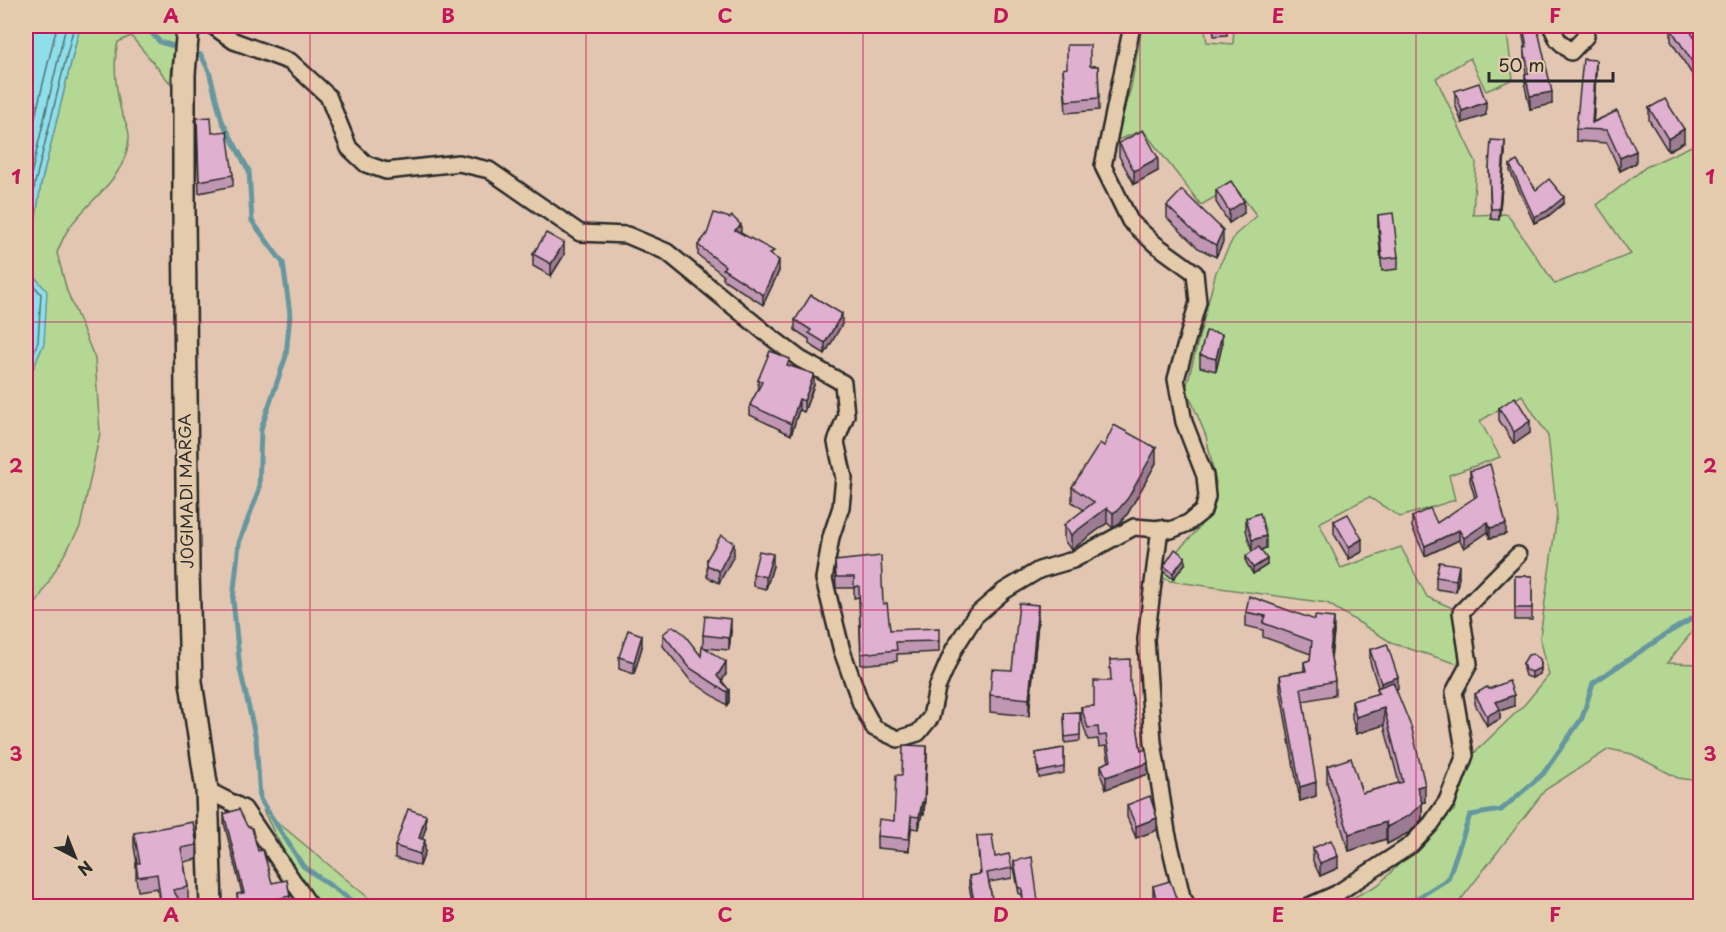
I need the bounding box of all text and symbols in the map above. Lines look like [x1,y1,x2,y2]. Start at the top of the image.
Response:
text: A [163,0,179,30]
text: B [441,0,455,30]
text: C [717,0,733,30]
text: D [993,0,1009,30]
text: E [1272,0,1284,30]
text: F [1549,0,1561,30]
scale bar [1489,45,1614,83]
text: 50 m [1498,51,1545,78]
text: 1 [11,161,21,191]
text: 1 [1705,161,1715,191]
street label: JOGIMADI MARGA [172,413,198,569]
text: 2 [9,450,23,480]
text: 2 [1703,450,1717,480]
text: 3 [9,738,23,768]
text: 3 [1703,738,1717,768]
north arrow [45,827,105,887]
text: N [73,856,98,882]
text: A [163,899,179,929]
text: B [441,899,455,929]
text: C [717,899,733,929]
text: D [993,899,1009,929]
text: E [1272,899,1284,929]
text: F [1549,899,1561,929]

